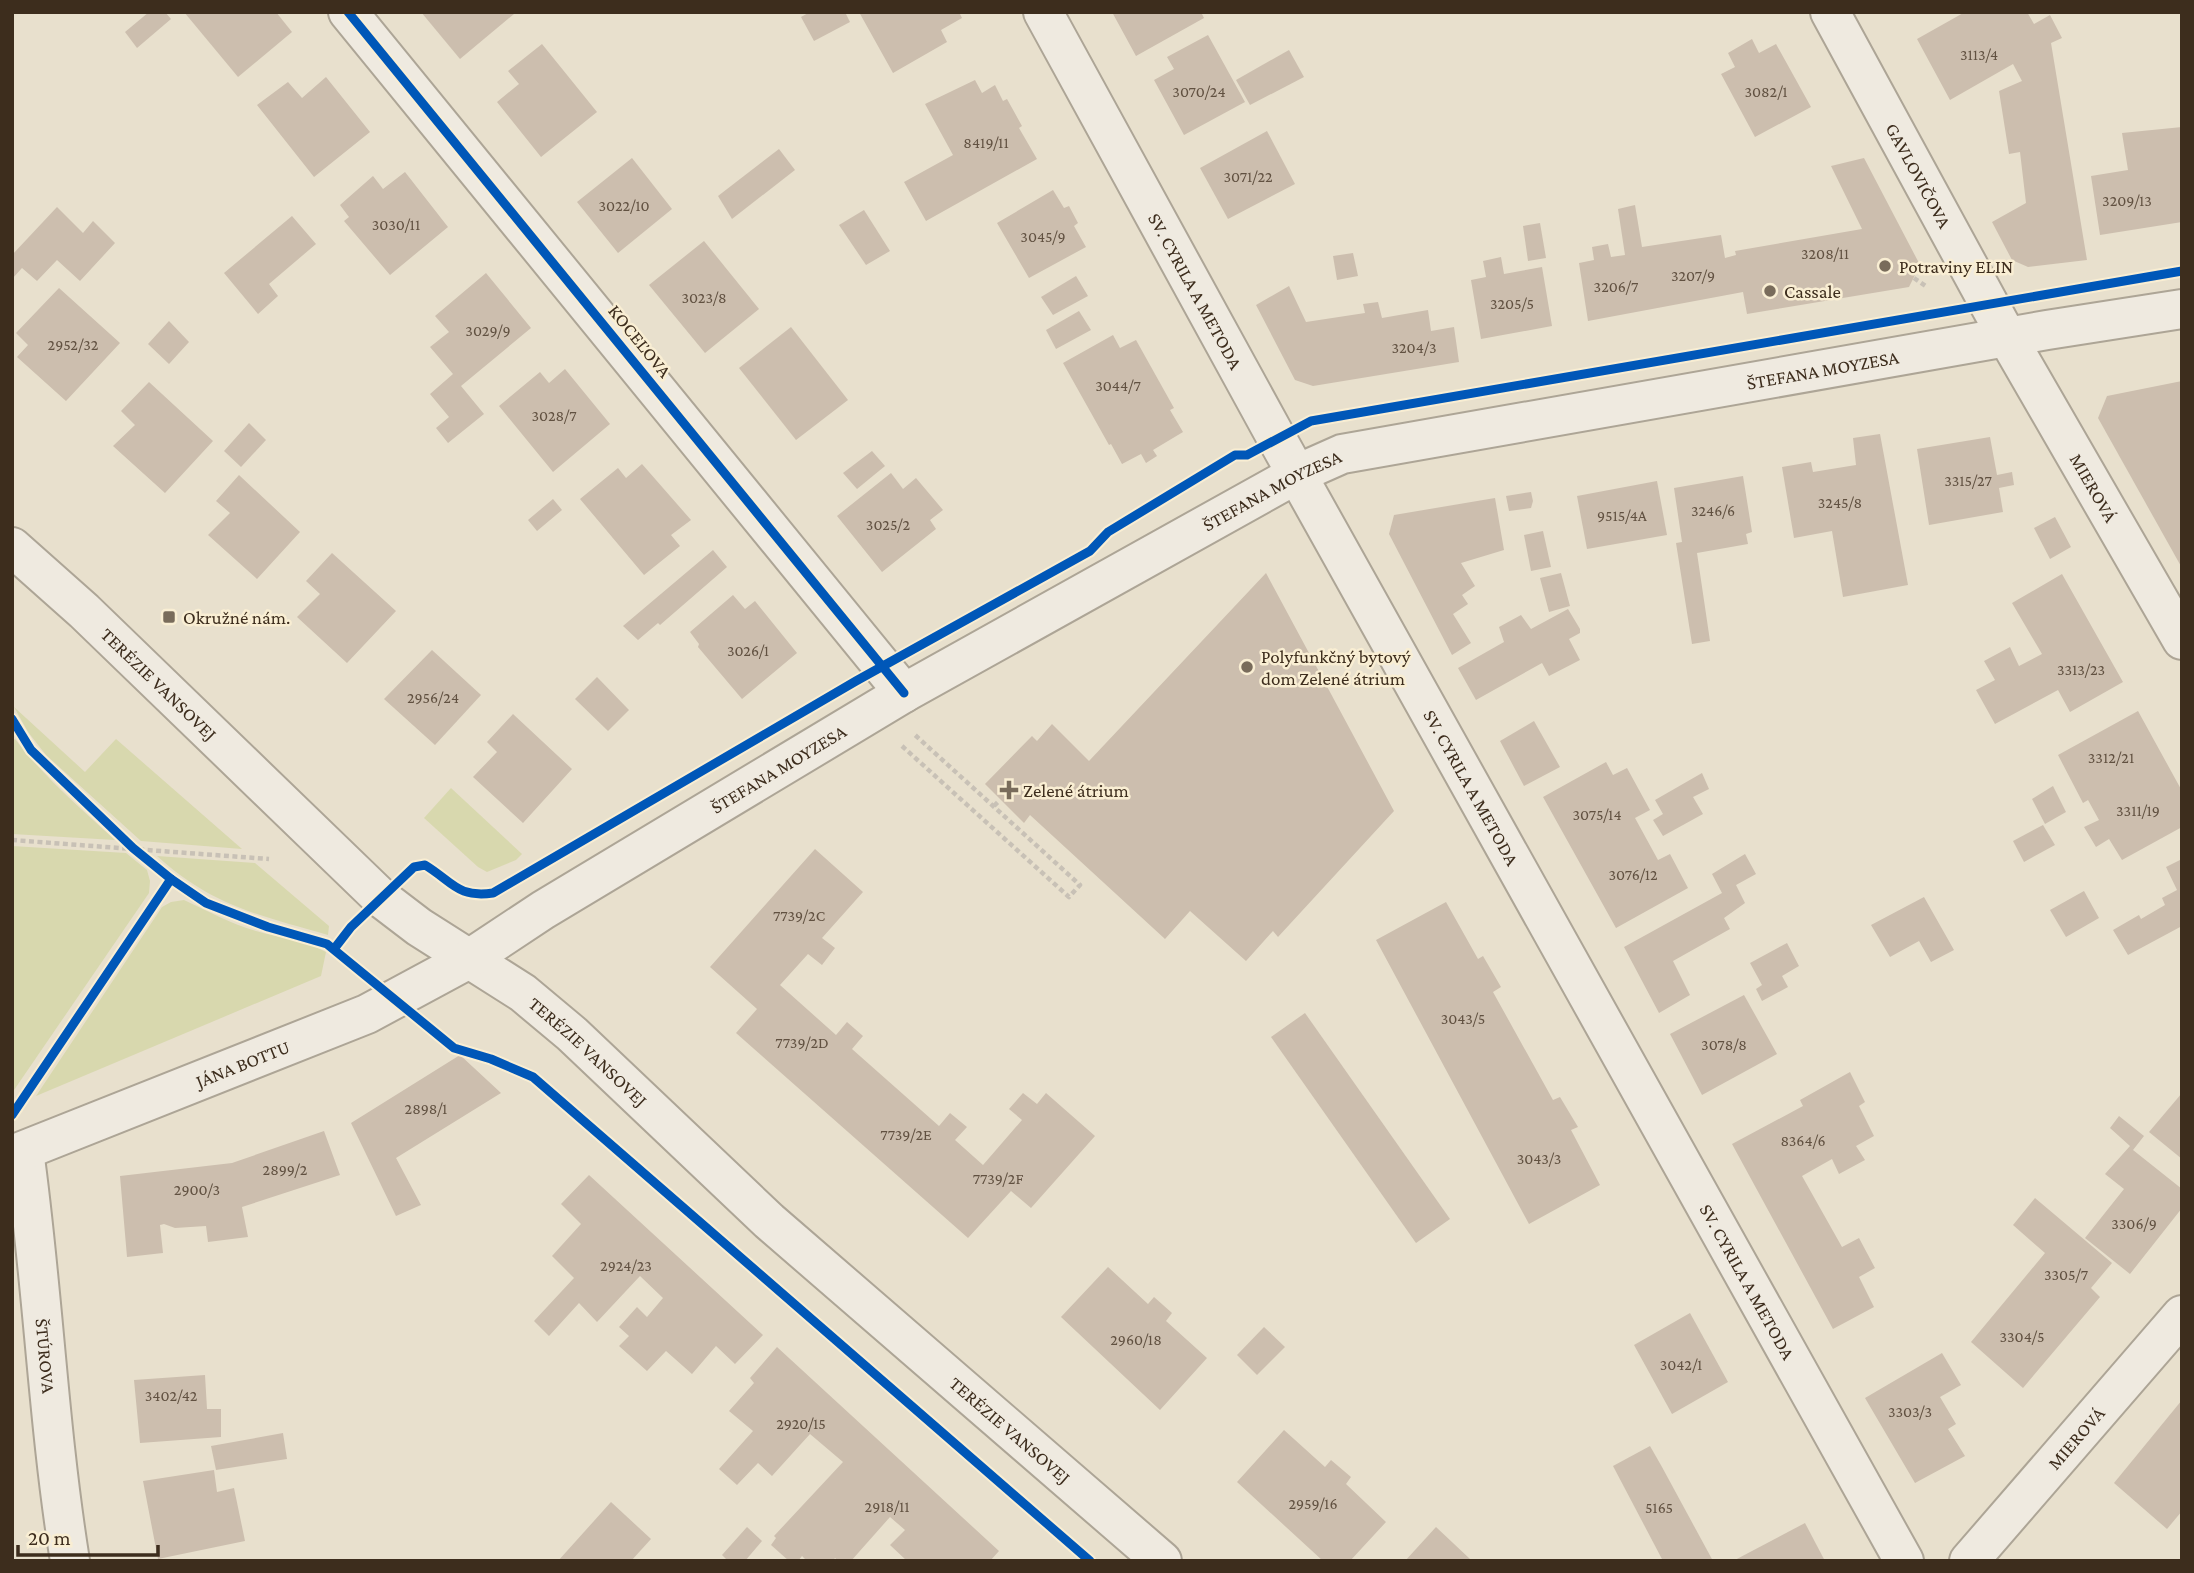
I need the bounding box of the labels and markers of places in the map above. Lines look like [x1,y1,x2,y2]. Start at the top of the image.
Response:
place label: Potraviny ELIN [1899,256,2013,277]
marker: Potraviny ELIN [1877,258,1893,274]
place label: Cassale [1784,281,1841,302]
marker: Cassale [1762,283,1778,299]
place label: Okružné nám. [183,607,290,628]
marker: Okružné nám. [161,609,177,625]
place label: Polyfunkčný bytový dom Zelené átrium [1261,646,1411,689]
marker: Polyfunkčný bytový dom Zelené átrium [1239,659,1255,675]
place label: Zelené átrium [1023,780,1129,801]
marker: Zelené átrium [1001,782,1017,798]

